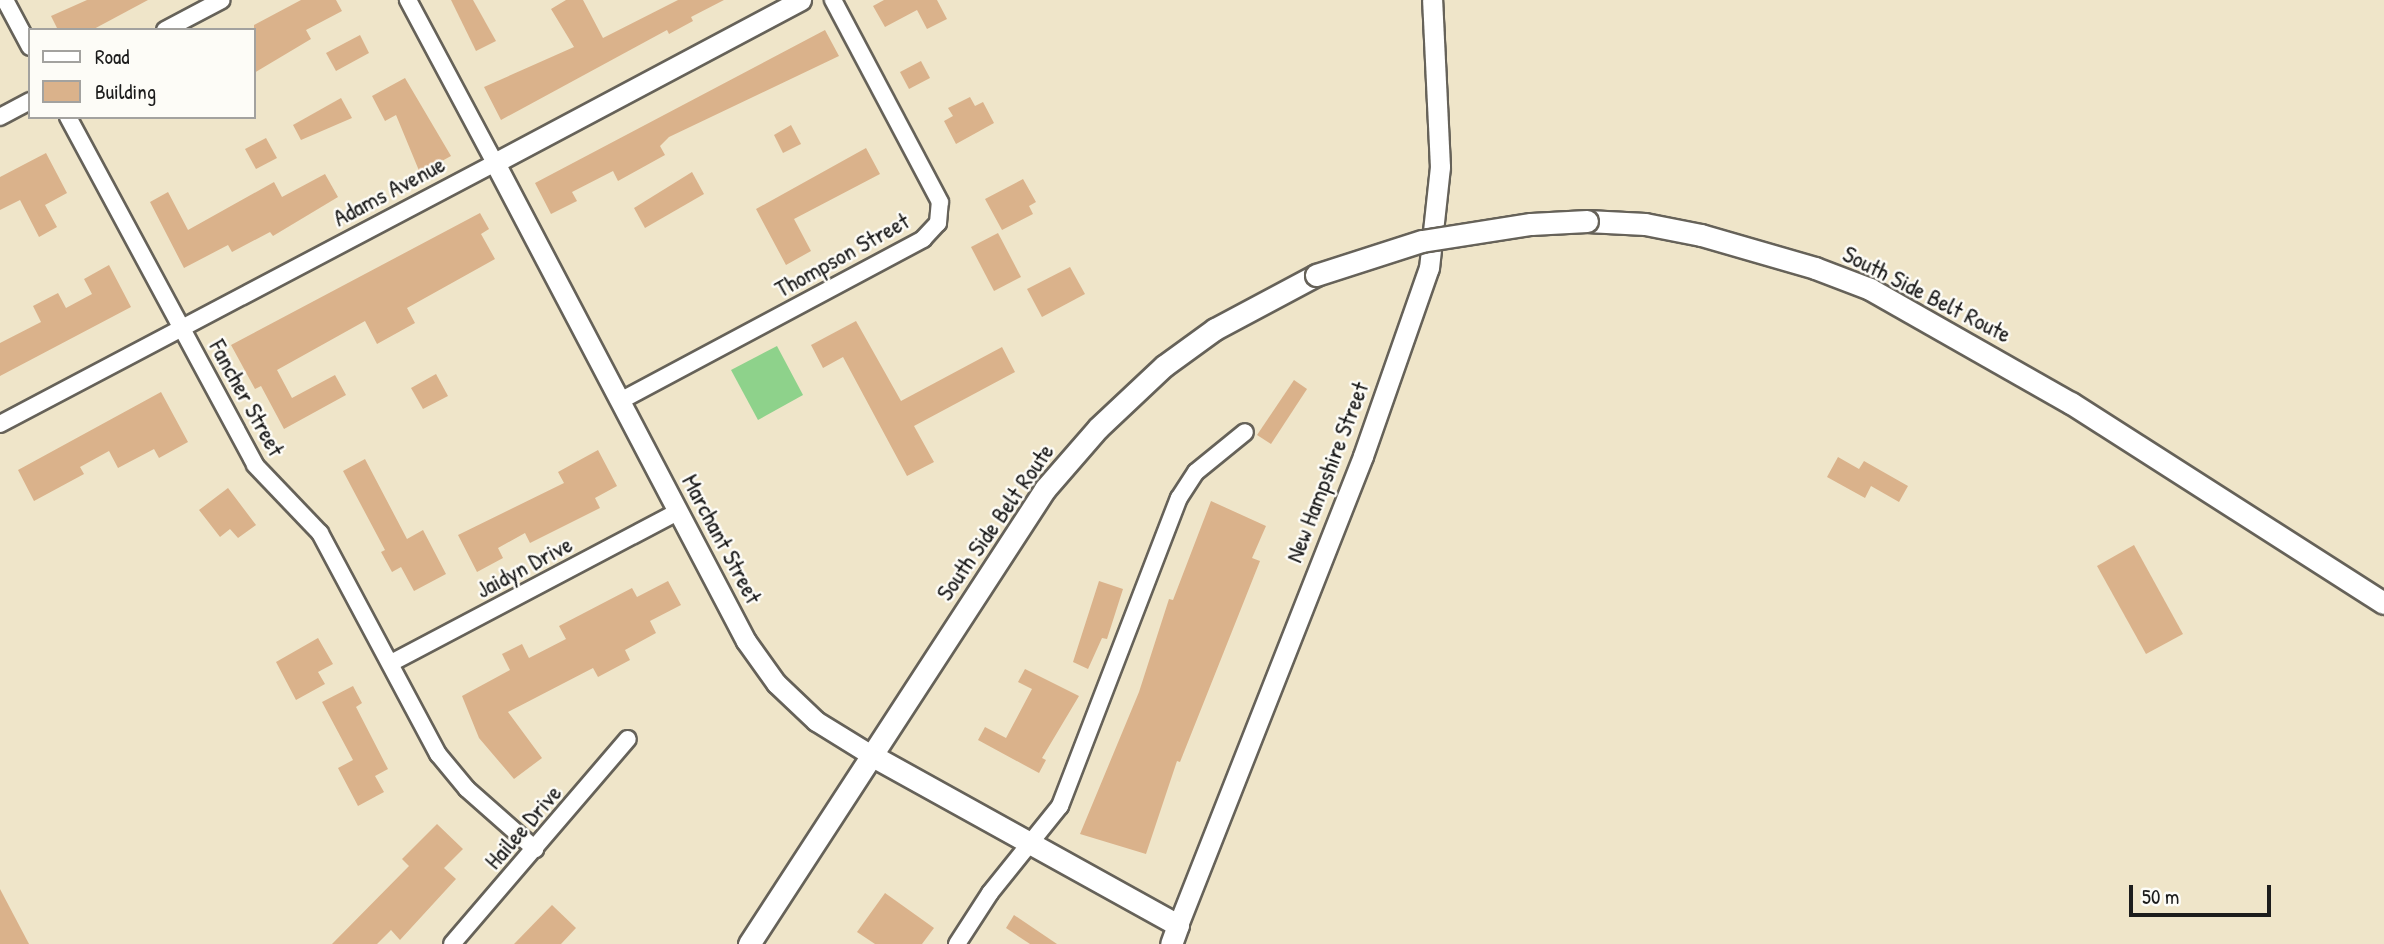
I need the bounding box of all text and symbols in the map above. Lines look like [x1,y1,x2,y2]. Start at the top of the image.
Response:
legend [28,28,256,119]
text: Road [95,42,129,71]
text: Building [95,77,156,106]
street label: Adams Avenue [328,150,450,232]
street label: Thompson Street [770,206,914,304]
street label: South Side Belt Route [1838,239,2016,349]
street label: Fancher Street [203,335,291,461]
street label: New Hampshire Street [1279,378,1375,566]
street label: South Side Belt Route [930,438,1060,606]
street label: Marchant Street [676,469,768,609]
street label: Jaidyn Drive [471,530,577,604]
street label: Hailee Drive [479,779,567,875]
scale bar [2132,870,2274,914]
text: 50 m [2142,882,2179,911]

